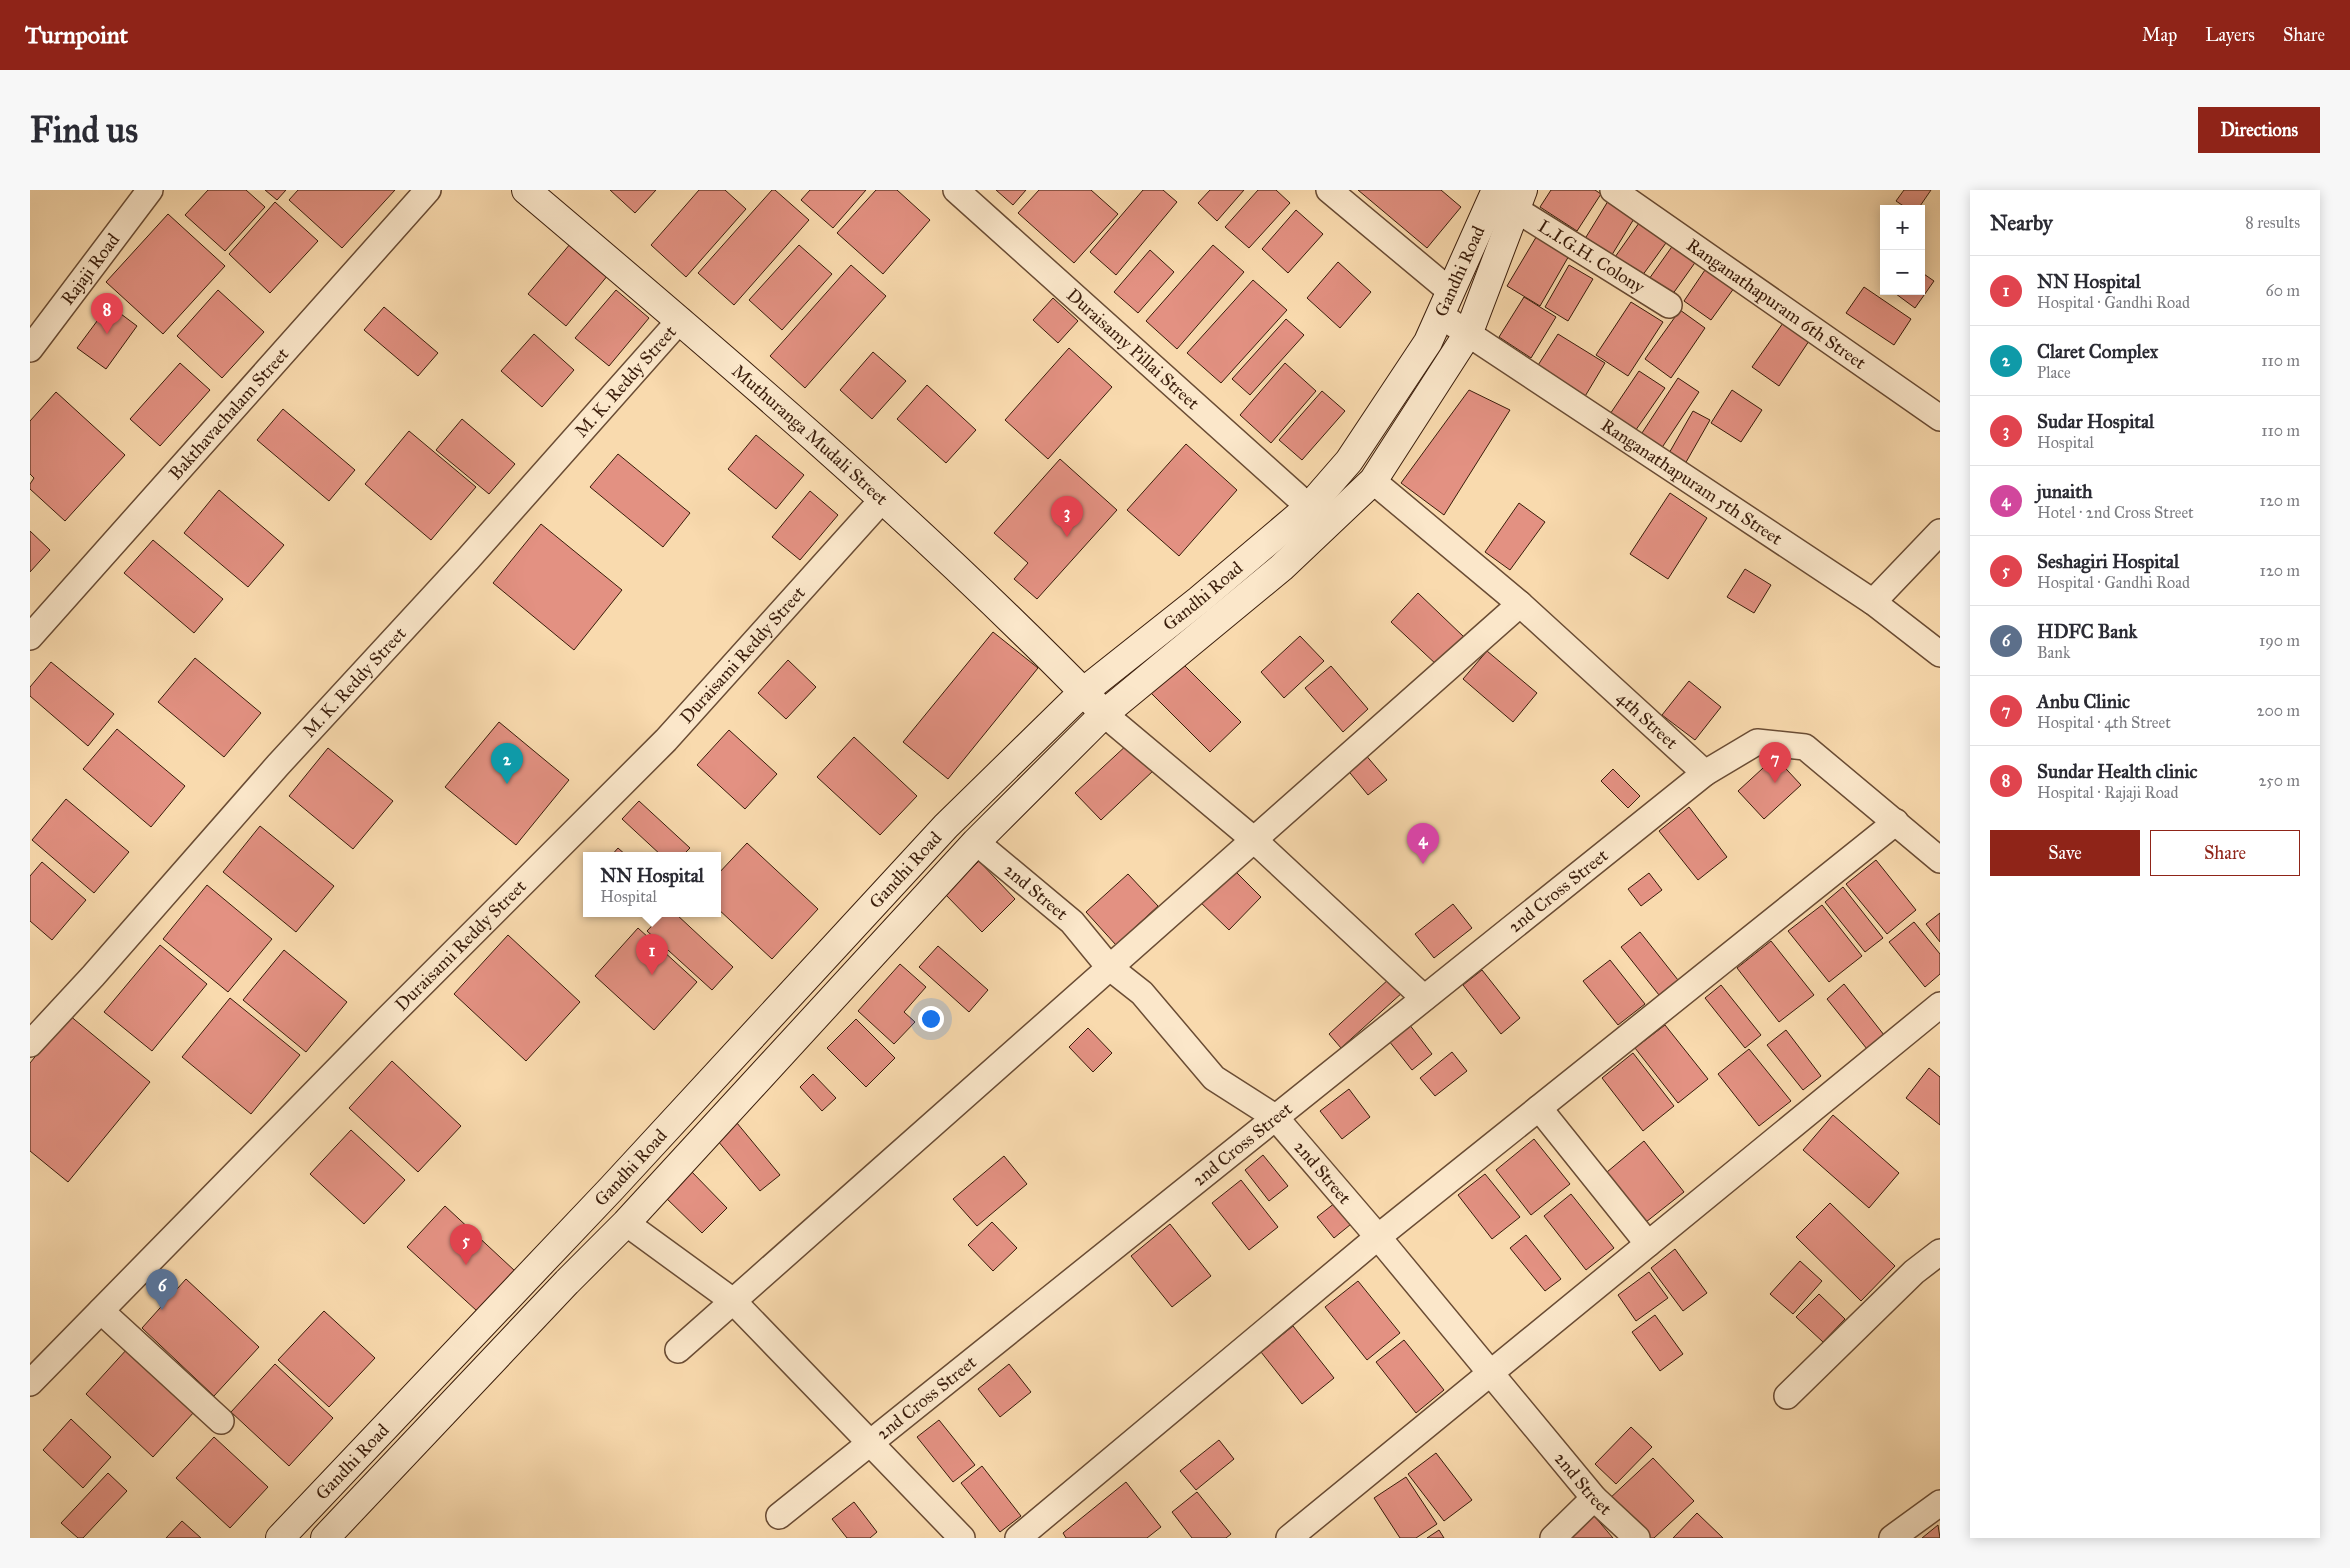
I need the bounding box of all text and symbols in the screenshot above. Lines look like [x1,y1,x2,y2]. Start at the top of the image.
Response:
text: Turnpoint [25,20,128,50]
text: Map [2142,24,2177,46]
text: Layers [2205,24,2255,46]
text: Share [2283,24,2325,46]
button: Directions [2198,107,2320,153]
text: Find us [30,109,138,152]
map controls [1880,205,1925,295]
button: + [1880,205,1925,250]
text: Nearby [1990,210,2053,236]
text: 8 results [2245,213,2300,232]
street label: L.I.G.H. Colony [1534,215,1649,298]
street label: Gandhi Road [1430,223,1489,320]
street label: Rajaji Road [56,229,124,309]
street label: Ranganathapuram 6th Street [1682,234,1871,374]
button: − [1880,250,1925,295]
text: NN Hospital [2037,270,2141,293]
text: 1 [2003,281,2009,300]
text: 60 m [2266,281,2300,300]
street label: Duraisamy Pillai Street [1062,284,1204,415]
pin: 8 [91,293,123,334]
text: Hospital · Gandhi Road [2037,293,2190,312]
street label: M. K. Reddy Street [570,320,681,442]
text: Claret Complex [2037,340,2158,363]
street label: Bakthavachalam Street [164,343,294,484]
text: 2 [2002,351,2010,370]
text: 110 m [2261,351,2300,370]
street label: Muthuranga Mudali Street [728,360,893,510]
text: Place [2037,363,2071,382]
text: Sudar Hospital [2037,410,2154,433]
street label: Ranganathapuram 5th Street [1597,414,1787,550]
text: 3 [2003,421,2009,440]
text: 110 m [2261,421,2300,440]
text: Hospital [2037,433,2094,452]
text: junaith [2037,480,2092,503]
text: 4 [2002,491,2010,510]
text: 120 m [2260,491,2300,510]
pin: 3 [1051,496,1083,537]
text: Hotel · 2nd Cross Street [2037,503,2194,522]
text: Seshagiri Hospital [2037,550,2179,573]
street label: Gandhi Road [1158,557,1247,635]
text: 5 [2002,561,2010,580]
text: 120 m [2260,561,2300,580]
text: Hospital · Gandhi Road [2037,573,2190,592]
street label: Duraisami Reddy Street [675,581,810,728]
text: HDFC Bank [2037,620,2137,643]
street label: M. K. Reddy Street [298,622,411,742]
text: 6 [2002,631,2010,650]
text: 190 m [2259,631,2300,650]
text: Bank [2037,643,2070,662]
street label: 4th Street [1612,687,1683,754]
text: Anbu Clinic [2037,690,2130,713]
text: 7 [2002,701,2010,720]
text: 200 m [2257,701,2300,720]
text: Hospital · 4th Street [2037,713,2171,732]
pin: 7 [1759,742,1791,783]
pin: 2 [491,743,523,784]
text: Sundar Health clinic [2037,760,2198,783]
text: 8 [2002,771,2010,790]
text: 250 m [2259,771,2300,790]
text: Hospital · Rajaji Road [2037,783,2179,802]
pin: 4 [1407,823,1439,864]
street label: Gandhi Road [864,827,946,913]
button: Save [1990,830,2140,876]
button: Share [2150,830,2300,876]
street label: 2nd Cross Street [1504,844,1613,937]
popup [583,852,721,917]
street label: 2nd Street [1000,859,1073,925]
text: NN Hospital [600,864,704,887]
street label: Duraisami Reddy Street [390,875,531,1016]
text: Hospital [600,887,657,906]
pin: 1 [636,934,668,975]
your location [918,1006,944,1032]
street label: 2nd Cross Street [1188,1097,1297,1191]
street label: Gandhi Road [590,1125,672,1211]
street label: 2nd Street [1289,1136,1356,1209]
pin: 5 [450,1224,482,1265]
pin: 6 [146,1269,178,1310]
street label: 2nd Cross Street [872,1351,981,1444]
street label: Gandhi Road [311,1419,394,1505]
street label: 2nd Street [1550,1448,1617,1520]

